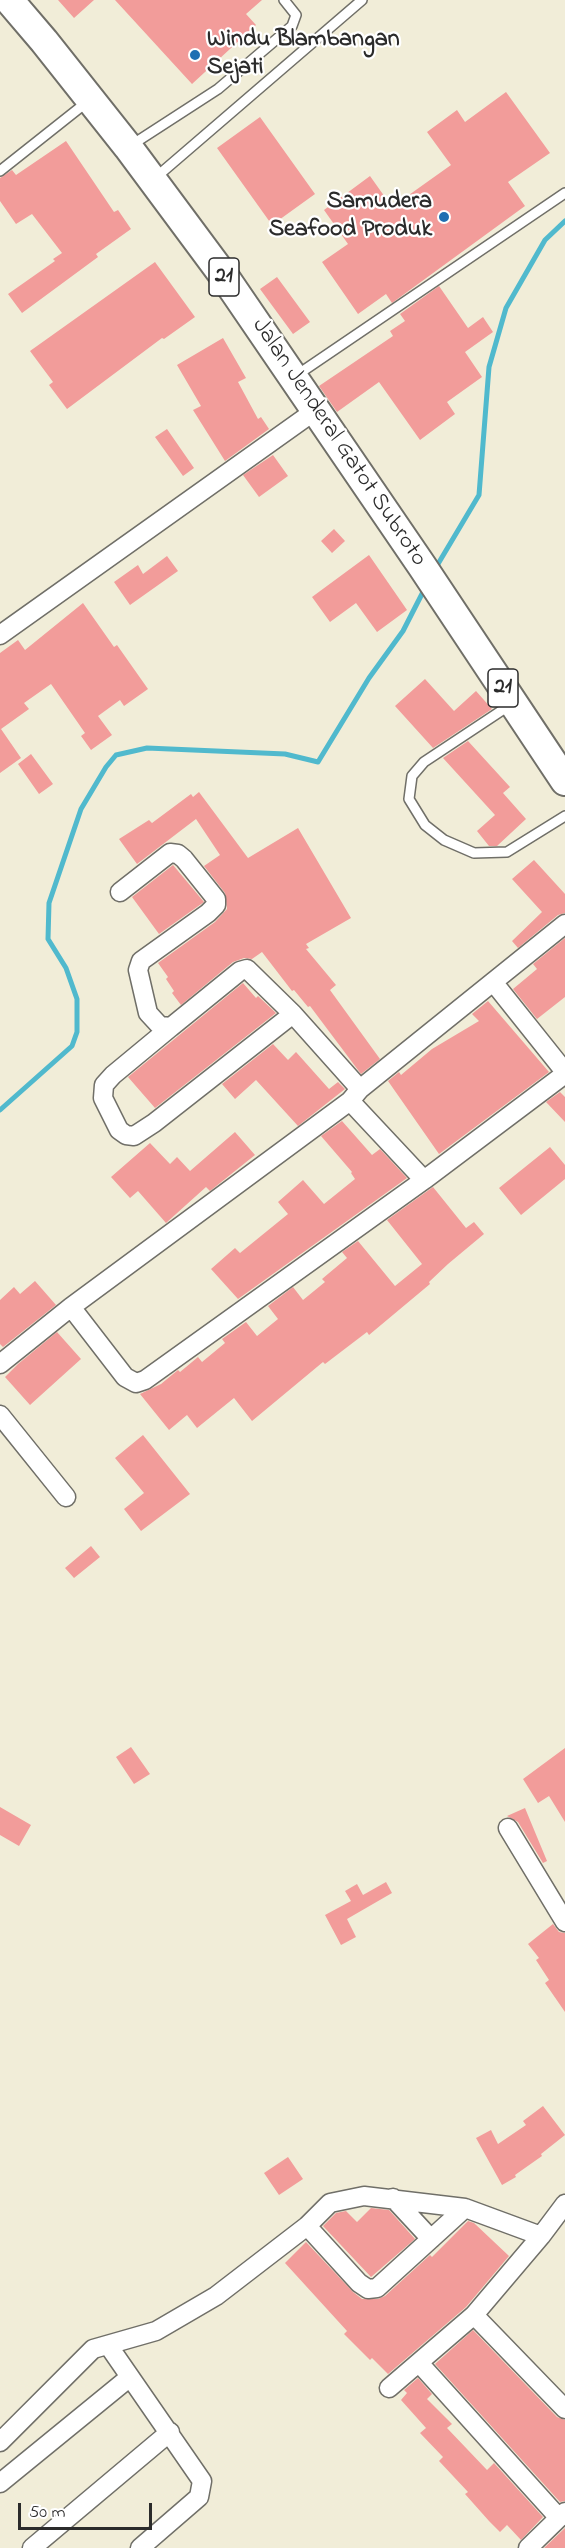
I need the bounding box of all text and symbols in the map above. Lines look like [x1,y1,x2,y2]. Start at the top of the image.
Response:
place label: Windu Blambangan Sejati [207,27,399,83]
marker: Windu Blambangan Sejati [188,48,202,62]
place label: Samudera Seafood Produk [269,189,432,245]
marker: Samudera Seafood Produk [437,210,451,224]
road number: 21 [209,258,239,296]
street label: Jalan Jenderal Gatot Subroto [244,313,432,573]
road number: 21 [488,669,518,707]
scale bar [21,2491,154,2529]
text: 50 m [29,2500,66,2526]

